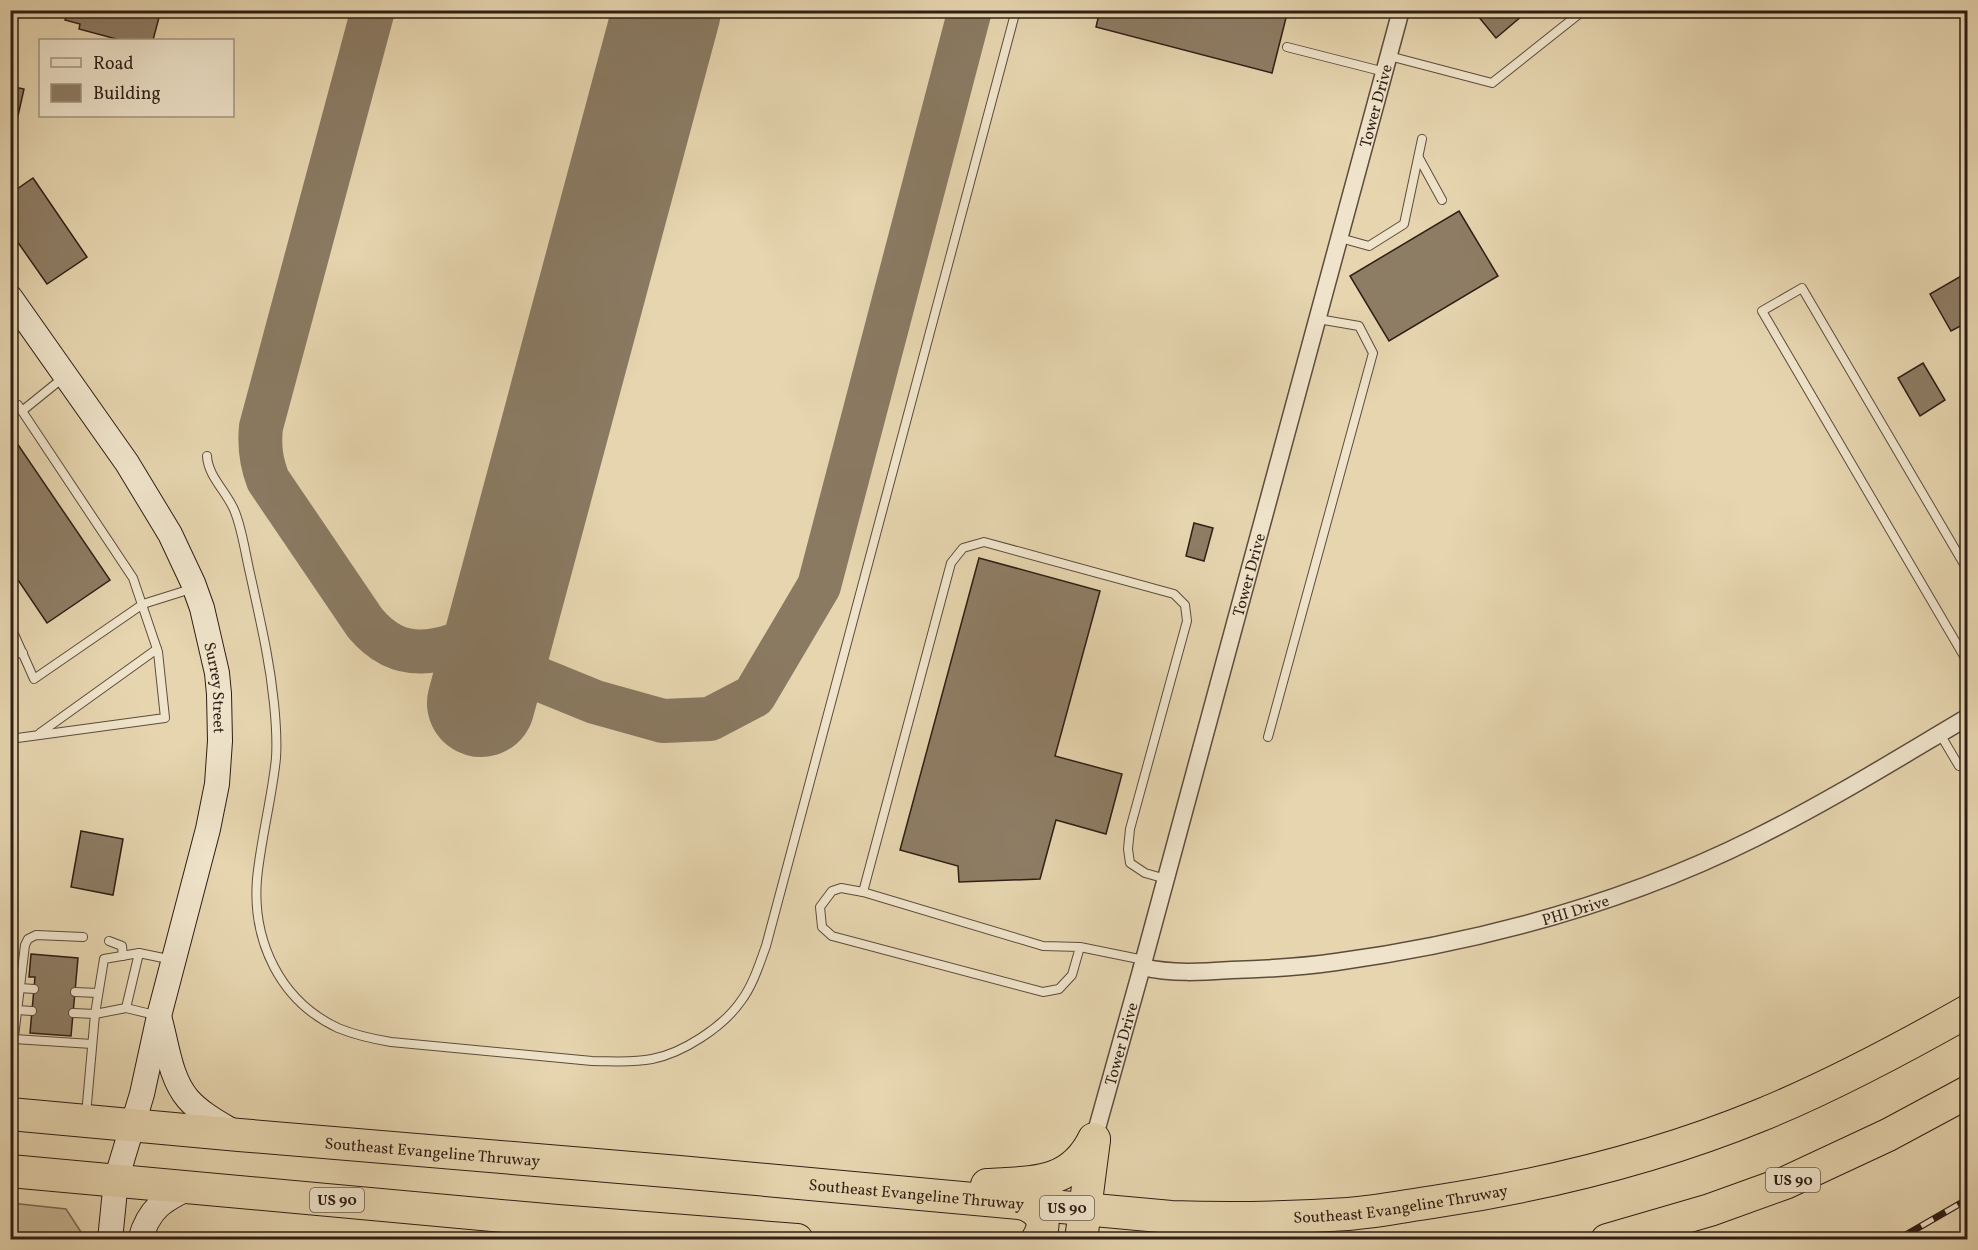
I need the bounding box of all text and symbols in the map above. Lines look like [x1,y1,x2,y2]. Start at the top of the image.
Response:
legend [39,39,234,117]
text: Road [93,52,134,77]
street label: Tower Drive [1355,62,1399,150]
text: Building [93,82,161,107]
street label: Tower Drive [1228,531,1272,619]
street label: Surrey Street [197,640,229,734]
street label: PHI Drive [1540,891,1612,932]
street label: Tower Drive [1100,1000,1145,1088]
street label: Southeast Evangeline Thruway [324,1133,541,1173]
road number: US 90 [1766,1168,1820,1192]
street label: Southeast Evangeline Thruway [808,1175,1025,1217]
street label: Southeast Evangeline Thruway [1293,1180,1510,1230]
road number: US 90 [310,1188,364,1212]
road number: US 90 [1040,1196,1094,1220]

